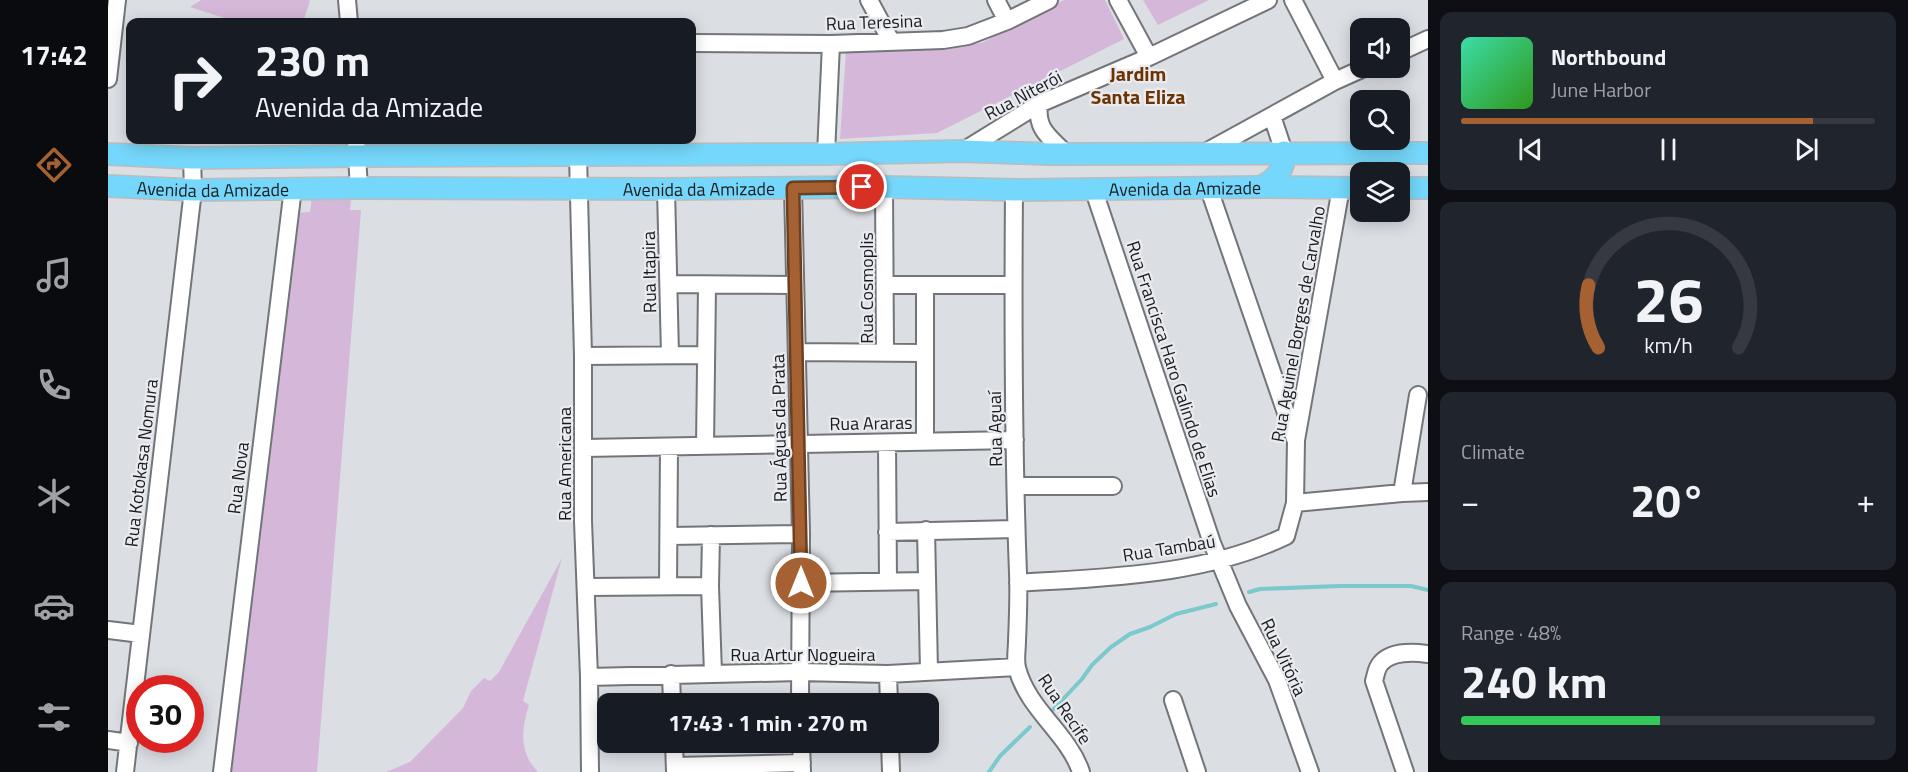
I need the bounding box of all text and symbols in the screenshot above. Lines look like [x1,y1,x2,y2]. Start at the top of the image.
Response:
street label: Rua Teresina [825,7,923,37]
map controls [1350,18,1410,222]
button: sound [1350,18,1410,78]
text: 230 m [255,28,370,92]
text: 17:42 [20,34,88,75]
text: Northbound [1551,40,1666,74]
icon: right [156,42,234,120]
district label: Jardim Santa Eliza [1091,58,1186,112]
street label: Rua Niterói [979,63,1067,127]
text: June Harbor [1551,74,1651,105]
text: Avenida da Amizade [255,86,483,127]
button: search [1350,90,1410,150]
icon: previous [1514,133,1547,166]
icon: pause [1652,133,1685,166]
icon: next [1790,133,1823,166]
icon: directions [33,144,75,186]
pin [836,161,887,212]
button: layers [1350,162,1410,222]
icon: arrive [845,170,878,203]
street label: Avenida da Amizade [136,174,289,204]
street label: Avenida da Amizade [1109,174,1261,202]
street label: Avenida da Amizade [623,175,775,203]
street label: Rua Aguinel Borges de Carvalho [1264,204,1332,444]
street label: Rua Itapira [635,231,663,313]
street label: Rua Cosmoplis [853,232,880,344]
street label: Rua Francisca Haro Galindo de Elias [1120,237,1228,501]
text: 26 [1633,251,1703,346]
icon: music [33,254,75,296]
text: km/h [1644,329,1692,361]
street label: Rua Águas da Prata [764,354,794,502]
icon: phone [33,364,75,406]
street label: Rua Kotokasa Nomura [117,377,165,549]
street label: Rua Aguaí [981,389,1009,467]
street label: Rua Americana [551,407,578,521]
street label: Rua Araras [829,409,913,437]
text: Climate [1461,436,1525,467]
street label: Rua Nova [220,440,256,516]
text: 20° [1630,466,1706,534]
icon: climate [33,475,75,517]
text: − [1461,476,1479,526]
text: + [1857,476,1875,526]
street label: Rua Tambaú [1121,527,1217,569]
position arrow [769,551,833,615]
icon: car [33,585,75,627]
street label: Rua Vitória [1254,614,1314,700]
text: Range · 48% [1461,617,1561,648]
street label: Rua Artur Nogueira [730,641,876,668]
text: 240 km [1461,647,1607,715]
street label: Rua Recife [1031,668,1099,750]
speed limit sign: 30 [126,675,204,753]
icon: filters [33,696,75,738]
text: 17:43 · 1 min · 270 m [668,706,868,740]

